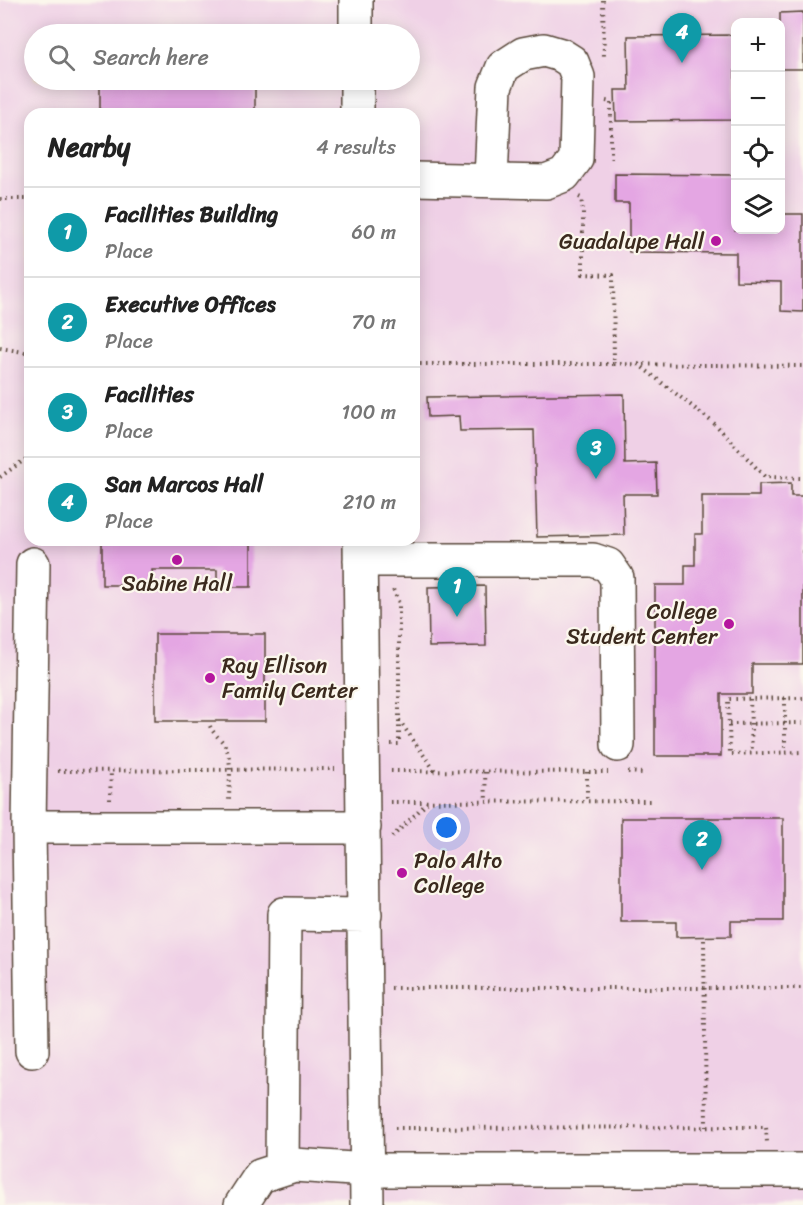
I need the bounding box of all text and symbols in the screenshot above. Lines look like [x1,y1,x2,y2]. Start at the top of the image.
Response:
pin: 4 [662,14,702,63]
map controls [731,18,785,234]
button: + [731,18,785,72]
search box [24,24,420,90]
text: Search here [93,38,209,77]
icon: search [45,41,78,74]
button: − [731,72,785,126]
text: Nearby [48,124,130,170]
button: locate [731,126,785,180]
text: 4 results [316,130,396,165]
button: layers [731,180,785,234]
text: Facilities Building [105,195,278,234]
text: 1 [63,215,72,250]
text: 60 m [351,215,396,250]
place label: Guadalupe Hall [559,222,705,261]
text: Place [105,234,153,269]
marker: Guadalupe Hall [709,234,723,248]
text: Executive Offices [105,285,276,324]
text: 2 [62,305,73,340]
text: 70 m [351,305,396,340]
text: Place [105,324,153,359]
text: Facilities [105,375,194,414]
text: 3 [62,395,73,430]
text: 100 m [342,395,396,430]
text: Place [105,414,153,449]
pin: 3 [576,430,616,479]
text: San Marcos Hall [105,465,263,504]
text: 4 [61,485,74,520]
text: 210 m [343,485,396,520]
text: Place [105,504,153,539]
marker: Sabine Hall [170,553,184,567]
place label: Sabine Hall [122,564,233,603]
pin: 1 [438,568,476,617]
place label: College Student Center [566,592,719,656]
marker: College Student Center [722,617,736,631]
place label: Ray Ellison Family Center [222,646,358,710]
marker: Ray Ellison Family Center [203,671,217,685]
your location [432,813,461,842]
pin: 2 [682,820,722,870]
place label: Palo Alto College [414,841,502,905]
marker: Palo Alto College [395,866,409,880]

